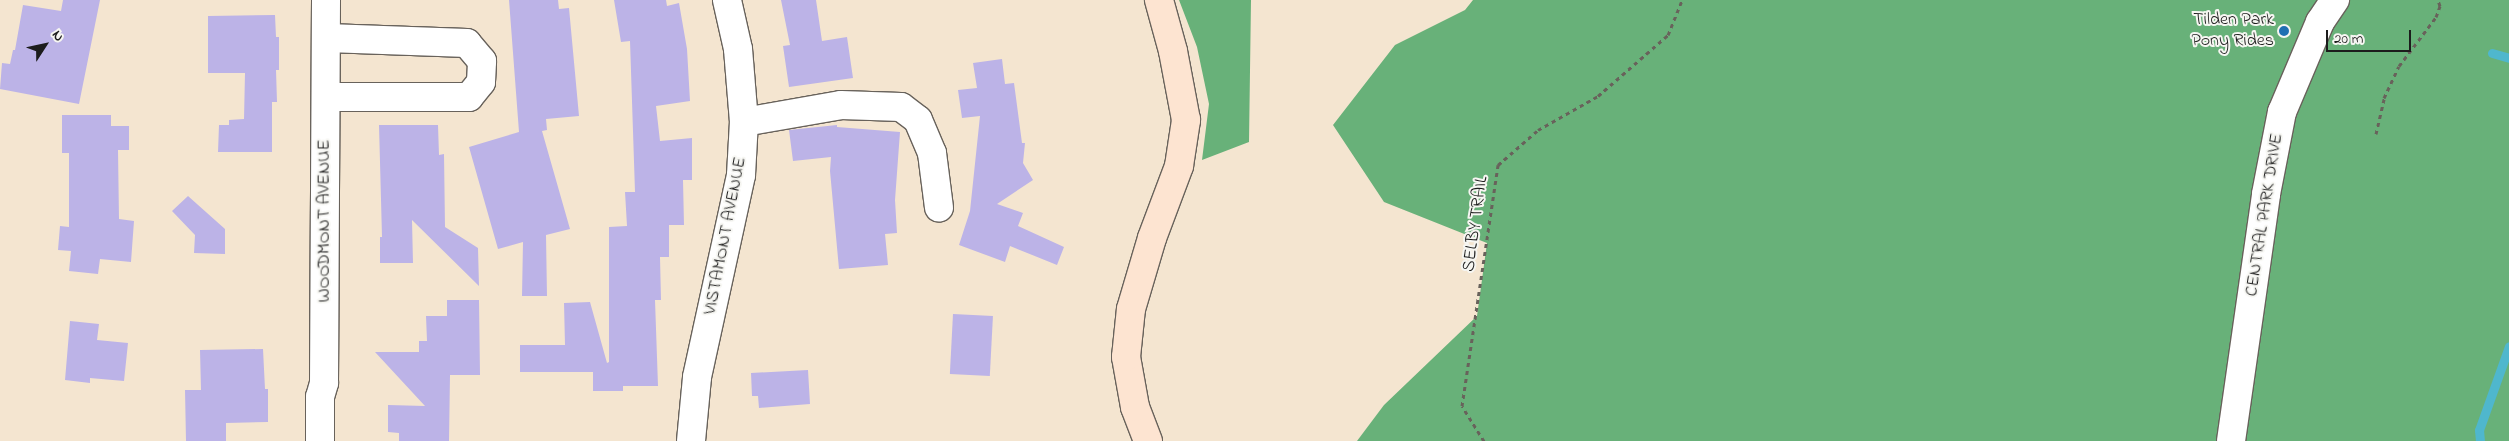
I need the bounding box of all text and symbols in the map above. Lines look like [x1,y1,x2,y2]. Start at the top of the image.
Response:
place label: Tilden Park Pony Rides [2191,10,2274,52]
north arrow [20,20,70,70]
scale bar [2329,20,2414,52]
marker: Tilden Park Pony Rides [2278,25,2290,37]
text: N [46,26,69,46]
text: 20 m [2334,28,2363,50]
street label: CENTRAL PARK DRIVE [2241,132,2289,298]
street label: WOODMONT AVENUE [314,140,336,302]
street label: VISTAMONT AVENUE [700,155,752,317]
street label: SELBY TRAIL [1459,175,1493,273]

